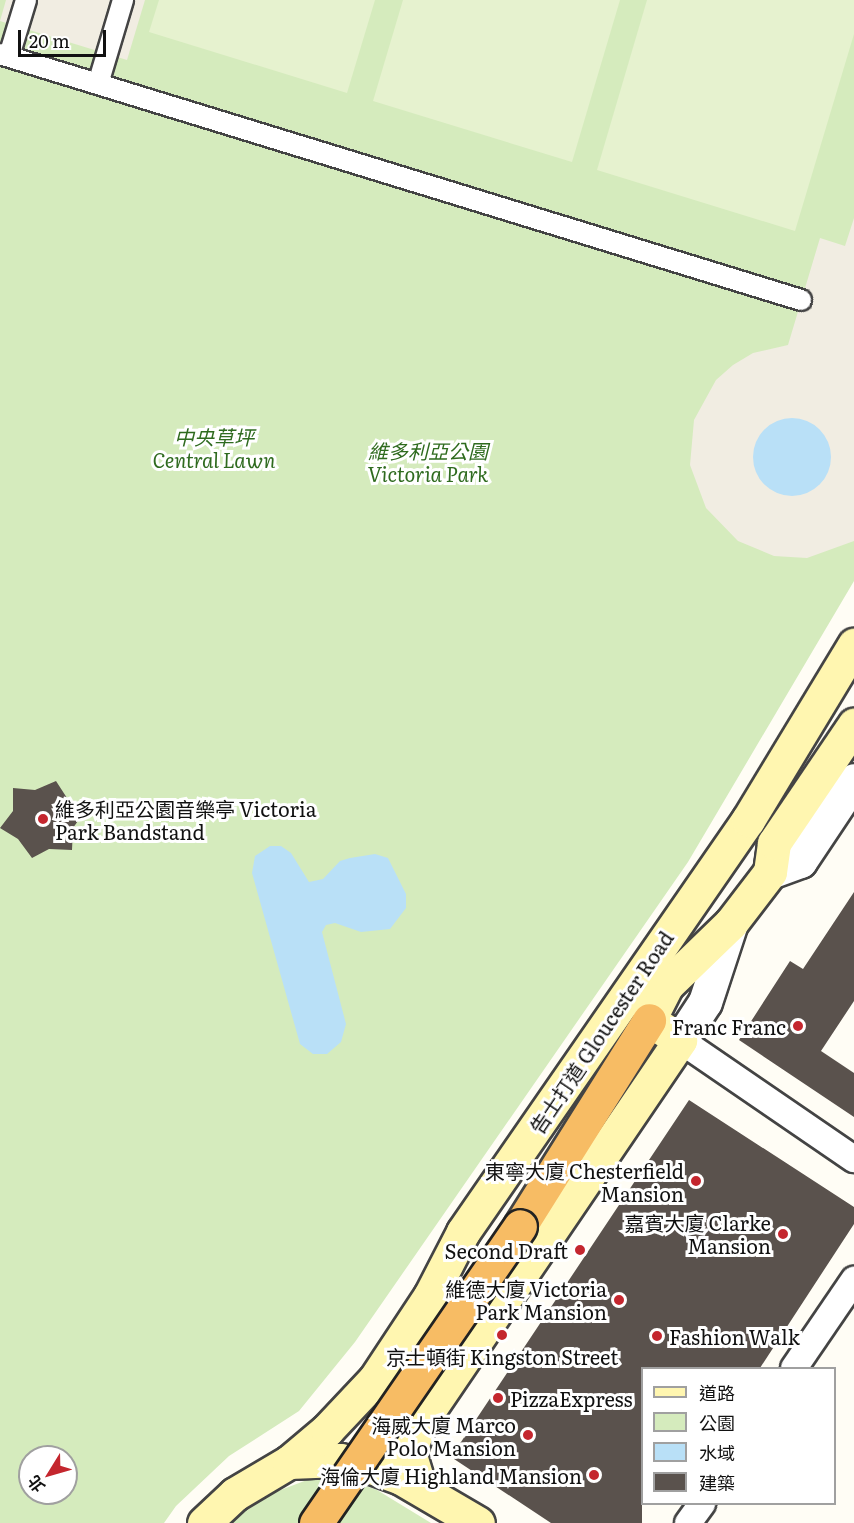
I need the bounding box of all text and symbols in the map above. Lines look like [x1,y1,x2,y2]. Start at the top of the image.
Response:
scale bar [21,18,110,56]
text: 20 m [29,27,70,54]
park label: 中央草坪 Central Lawn [152,424,276,471]
park label: 維多利亞公園 Victoria Park [368,438,488,485]
place label: 維多利亞公園音樂亭 Victoria Park Bandstand [55,796,317,843]
marker: 維多利亞公園音樂亭 Victoria Park Bandstand [36,812,50,826]
street label: 告士打道 Gloucester Road [524,926,678,1138]
place label: Franc Franc [672,1014,786,1038]
marker: Franc Franc [791,1019,805,1033]
place label: 東寧大廈 Chesterfield Mansion [485,1158,684,1205]
marker: 東寧大廈 Chesterfield Mansion [689,1174,703,1188]
place label: 嘉賓大廈 Clarke Mansion [625,1210,771,1257]
marker: 嘉賓大廈 Clarke Mansion [776,1227,790,1241]
place label: Second Draft [445,1238,568,1262]
marker: Second Draft [573,1243,587,1257]
place label: 維德大廈 Victoria Park Mansion [445,1276,607,1323]
marker: 維德大廈 Victoria Park Mansion [612,1293,626,1307]
place label: Fashion Walk [669,1324,800,1348]
marker: 京士頓街 Kingston Street [495,1328,509,1342]
marker: Fashion Walk [650,1329,664,1343]
place label: 京士頓街 Kingston Street [386,1344,618,1368]
legend [641,1367,836,1505]
text: 道路 [699,1379,735,1406]
place label: PizzaExpress [510,1386,633,1410]
marker: PizzaExpress [491,1391,505,1405]
text: 公園 [699,1409,735,1436]
place label: 海威大廈 Marco Polo Mansion [371,1412,516,1459]
marker: 海威大廈 Marco Polo Mansion [521,1428,535,1442]
text: 水域 [699,1439,735,1466]
north arrow [18,1445,78,1505]
place label: 海倫大廈 Highland Mansion [320,1463,582,1487]
marker: 海倫大廈 Highland Mansion [587,1468,601,1482]
text: 建築 [699,1469,735,1496]
text: 北 [21,1471,50,1498]

